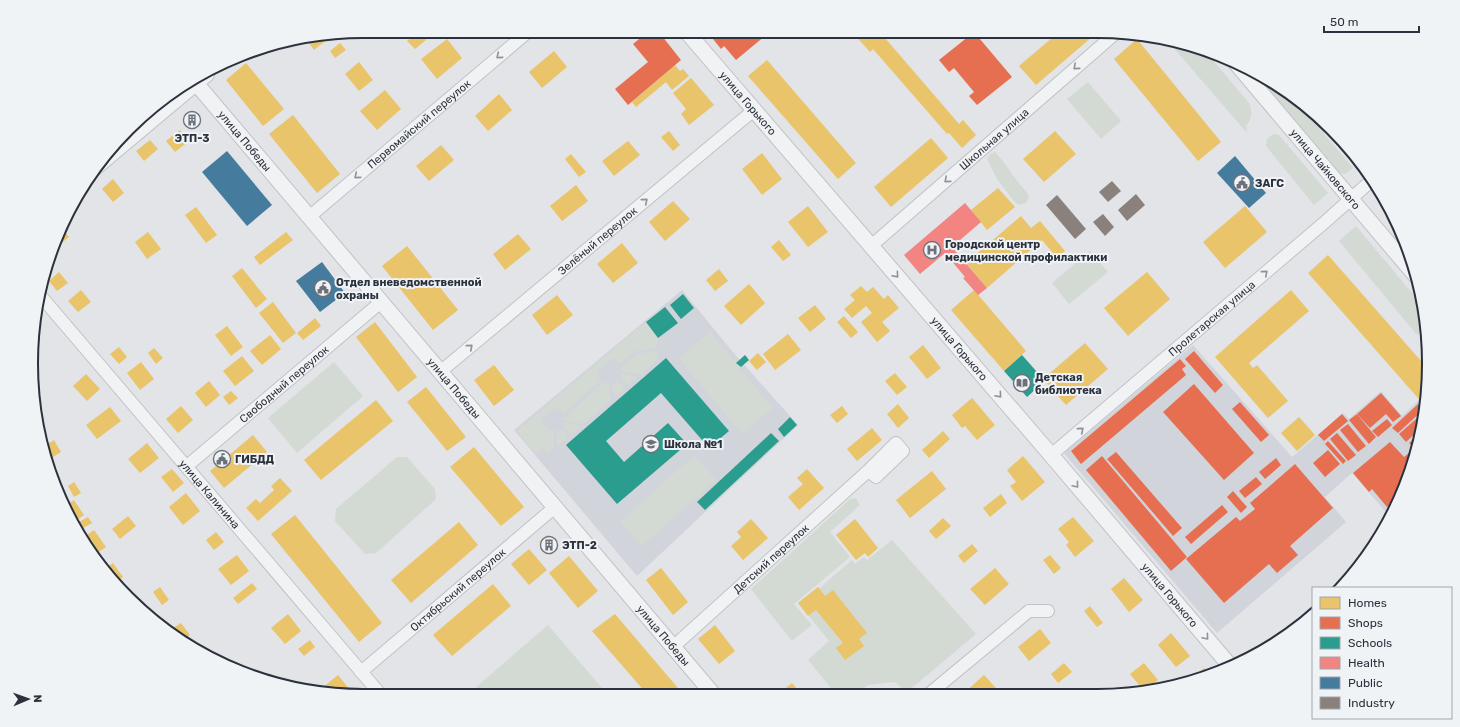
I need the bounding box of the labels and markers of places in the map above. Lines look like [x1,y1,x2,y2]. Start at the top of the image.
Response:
building icon: ЭТП-3 [182,110,202,130]
place label: ЭТП-3 [174,132,210,145]
public building icon: ЗАГС [1232,173,1252,193]
place label: ЗАГС [1255,177,1284,190]
place label: Городской центр медицинской профилактики [945,238,1107,264]
hospital icon: Городской центр медицинской профилактики [922,240,942,260]
place label: Отдел вневедомственной охраны [336,276,482,302]
public building icon: Отдел вневедомственной охраны [313,278,333,298]
place label: Детская библиотека [1035,371,1102,397]
library icon: Детская библиотека [1012,373,1032,393]
school or university icon: Школа №1 [641,434,661,454]
place label: Школа №1 [664,438,723,451]
public building icon: ГИБДД [212,449,232,469]
place label: ГИБДД [235,453,275,466]
building icon: ЭТП-2 [539,535,559,555]
place label: ЭТП-2 [562,539,597,552]

